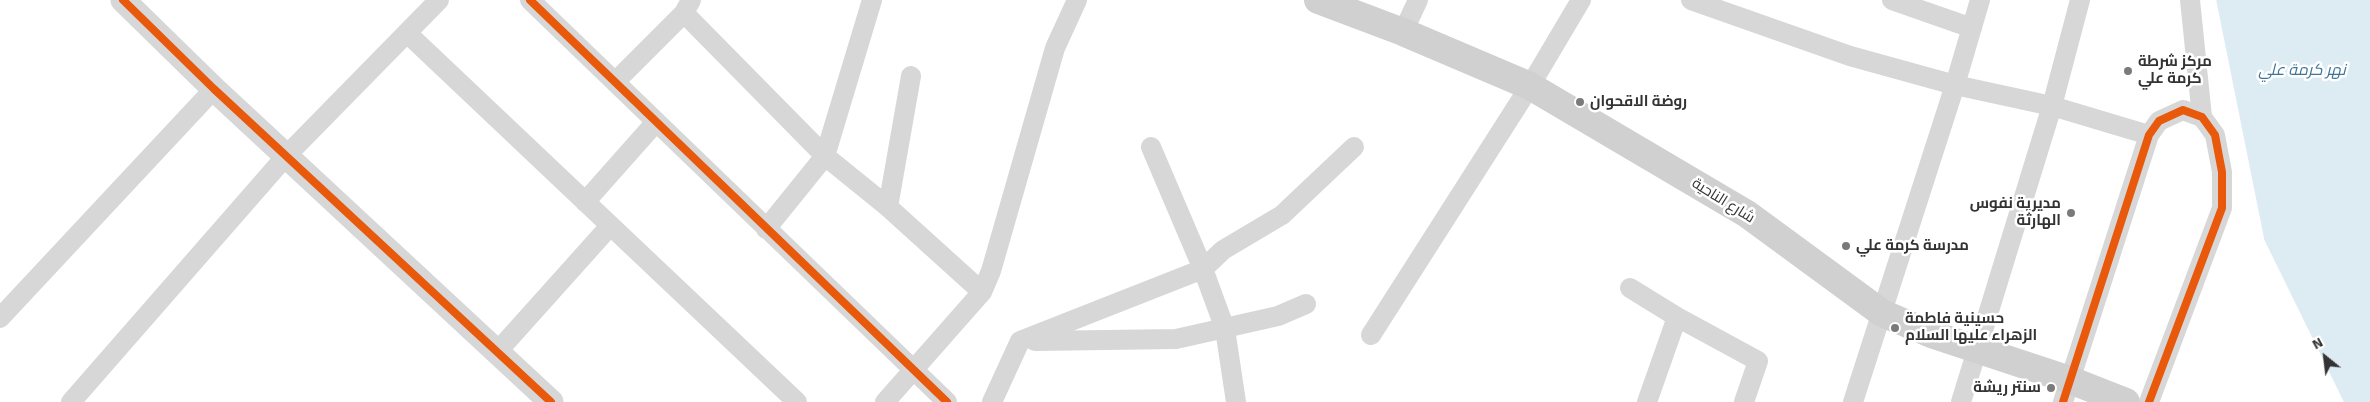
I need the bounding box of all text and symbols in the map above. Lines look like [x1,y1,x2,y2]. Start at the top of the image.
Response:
place label: مركز شرطة كرمة علي [2138,53,2212,88]
water label: نهر كرمة علي [2258,61,2346,81]
marker: مركز شرطة كرمة علي [2122,65,2134,77]
place label: روضة الاقحوان [1590,93,1687,111]
marker: روضة الاقحوان [1574,96,1586,108]
street label: شارع الناحية [1688,175,1758,227]
place label: مديرية نفوس الهارثة [1970,195,2061,230]
marker: مديرية نفوس الهارثة [2065,207,2077,219]
place label: مدرسة كرمة علي [1856,237,1969,255]
marker: مدرسة كرمة علي [1840,240,1852,252]
place label: حسينية فاطمة الزهراء عليها السلام [1905,310,2037,345]
marker: حسينية فاطمة الزهراء عليها السلام [1889,322,1901,334]
north arrow [2300,332,2350,382]
text: N [2309,334,2326,353]
place label: سنتر ريشة [1973,379,2041,397]
marker: سنتر ريشة [2045,382,2057,394]

